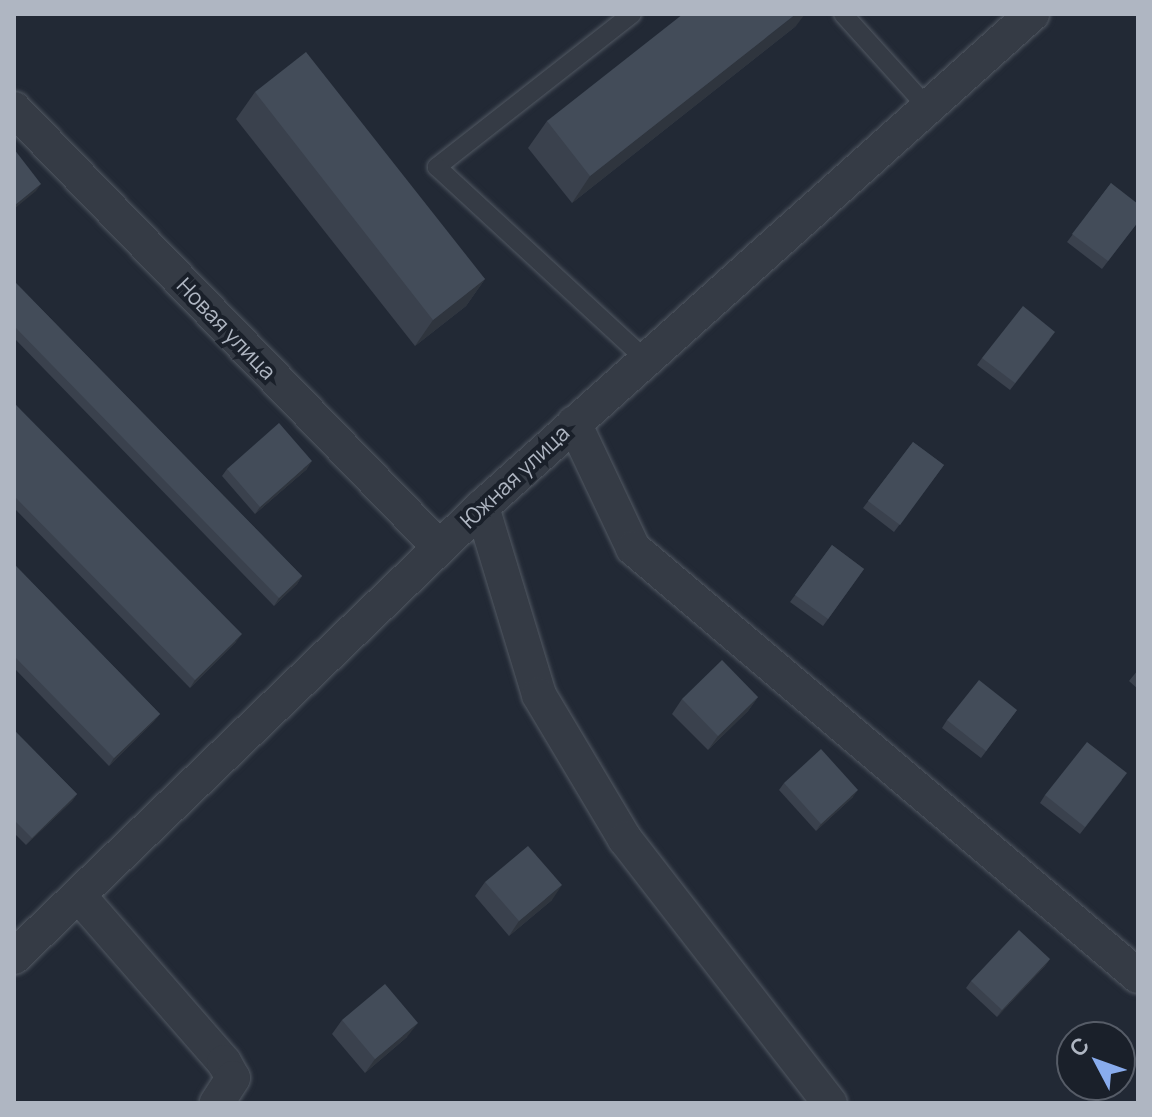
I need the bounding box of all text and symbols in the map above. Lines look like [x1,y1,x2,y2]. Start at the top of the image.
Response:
street label: Новая улица [171,273,281,385]
street label: Южная улица [455,420,575,534]
north arrow [1056,1021,1136,1101]
text: С [1063,1031,1096,1063]

